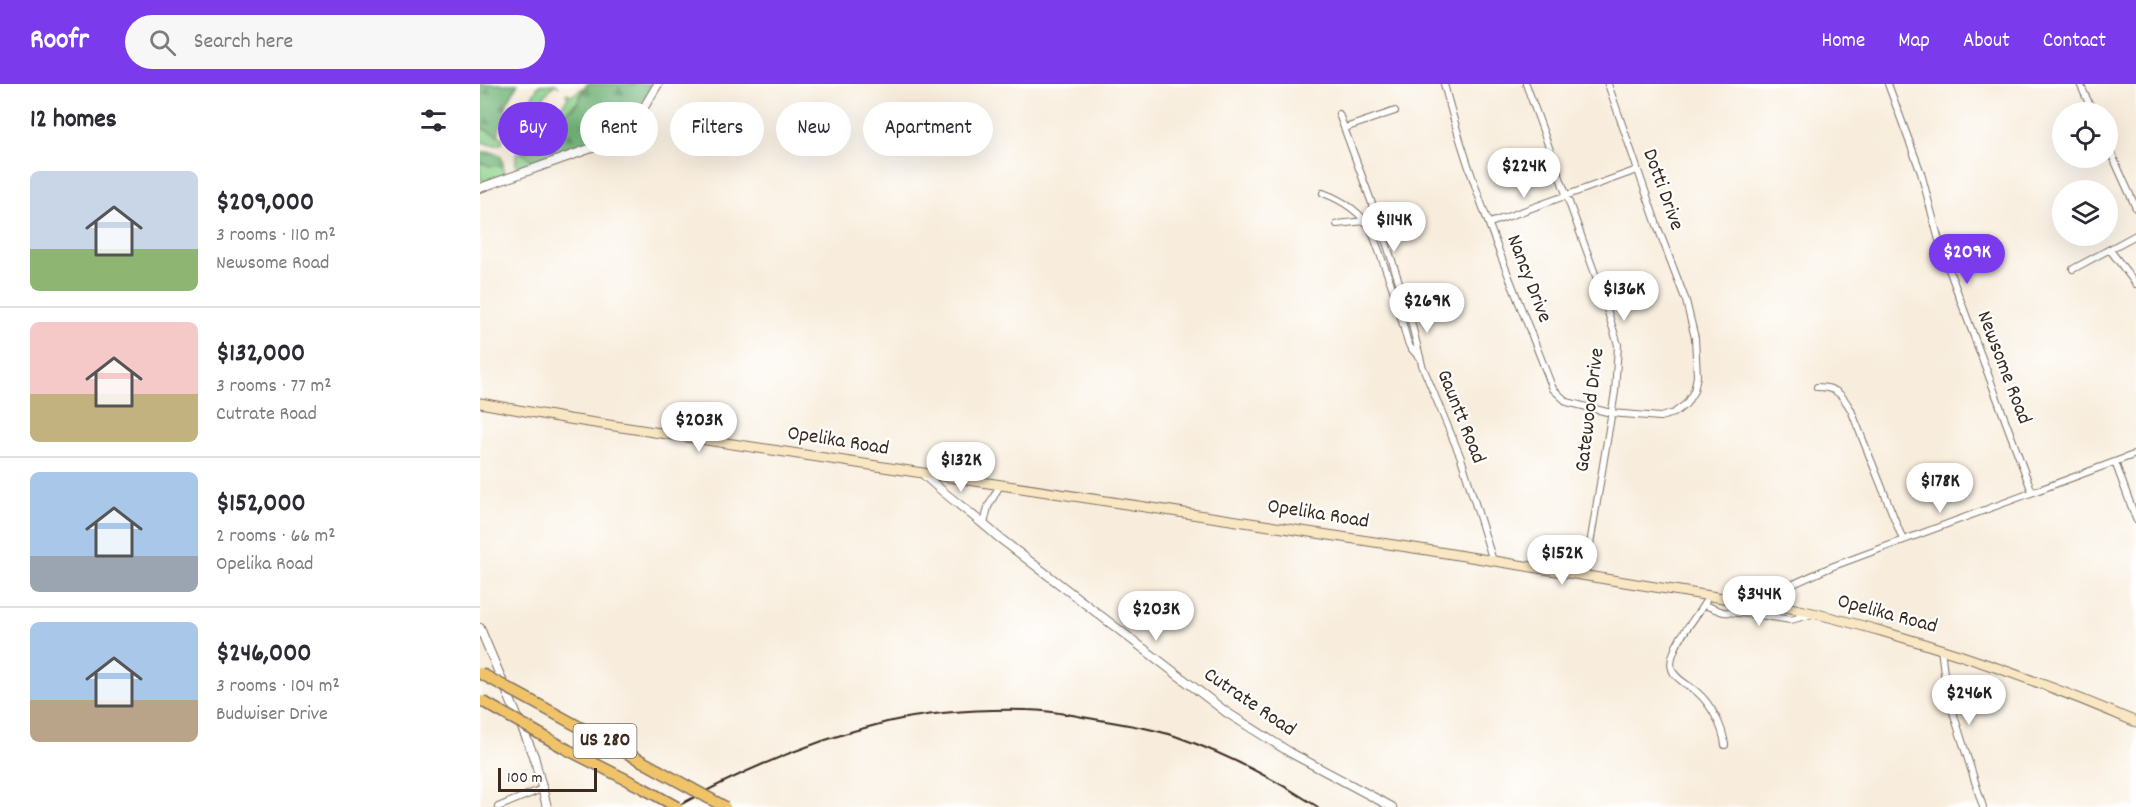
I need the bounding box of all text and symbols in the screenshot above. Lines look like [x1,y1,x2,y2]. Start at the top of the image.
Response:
search box [125,15,545,69]
text: Roofr [30,22,89,62]
icon: search [146,26,179,59]
text: Search here [194,27,293,58]
text: Home [1821,27,1865,57]
text: Map [1898,27,1930,57]
text: About [1963,27,2010,57]
text: Contact [2043,27,2106,57]
text: 12 homes [30,102,117,139]
chip: Buy [498,102,568,156]
chip: Rent [580,102,658,156]
chip: Filters [670,102,764,156]
chip: New [776,102,851,156]
chip: Apartment [863,102,993,156]
map controls [2052,102,2118,246]
button: locate [2052,102,2118,168]
icon: filters [417,104,450,137]
street label: Dotti Drive [1633,145,1691,235]
pin: $224K [1482,148,1566,199]
text: $224K [1501,153,1547,181]
button: layers [2052,180,2118,246]
text: $209,000 [216,185,314,222]
icon: home [78,195,150,267]
pin: $114K [1352,202,1436,253]
text: $114K [1376,207,1412,235]
text: 3 rooms · 110 m² [216,222,336,250]
street label: Nancy Drive [1497,231,1559,327]
pin: $209K [1925,234,2009,285]
text: $209K [1943,239,1991,267]
text: Newsome Road [216,250,329,278]
pin: $136K [1582,271,1666,322]
text: $136K [1603,276,1645,304]
pin: $269K [1385,283,1469,334]
text: $269K [1403,288,1451,316]
street label: Newsome Road [1968,307,2038,429]
text: $132,000 [216,336,305,373]
icon: home [78,346,150,418]
street label: Gatewood Drive [1569,346,1613,474]
street label: Gauntt Road [1428,366,1492,468]
text: 3 rooms · 77 m² [216,373,332,401]
text: Cutrate Road [216,401,317,429]
pin: $203K [657,402,741,453]
text: $203K [675,407,723,435]
street label: Opelika Road [785,419,891,465]
pin: $132K [919,442,1003,493]
text: $132K [940,447,982,475]
pin: $178K [1898,463,1982,514]
text: $178K [1920,468,1960,496]
text: $152,000 [216,486,306,523]
street label: Opelika Road [1265,492,1371,538]
icon: home [78,496,150,568]
text: 2 rooms · 66 m² [216,523,336,551]
pin: $152K [1520,535,1604,586]
text: $152K [1541,540,1583,568]
text: Opelika Road [216,551,313,579]
pin: $344K [1717,576,1801,627]
text: $344K [1737,581,1781,609]
street label: Opelika Road [1834,587,1940,643]
pin: $203K [1114,591,1198,642]
text: $203K [1132,596,1180,624]
text: $246,000 [216,636,312,673]
icon: home [78,646,150,718]
street label: Cutrate Road [1197,661,1301,745]
text: 3 rooms · 104 m² [216,673,340,701]
pin: $246K [1927,675,2011,726]
text: $246K [1946,680,1992,708]
text: Budwiser Drive [216,701,328,729]
road number: US 280 [574,724,636,758]
scale bar [498,765,597,792]
text: 100 m [507,767,543,790]

